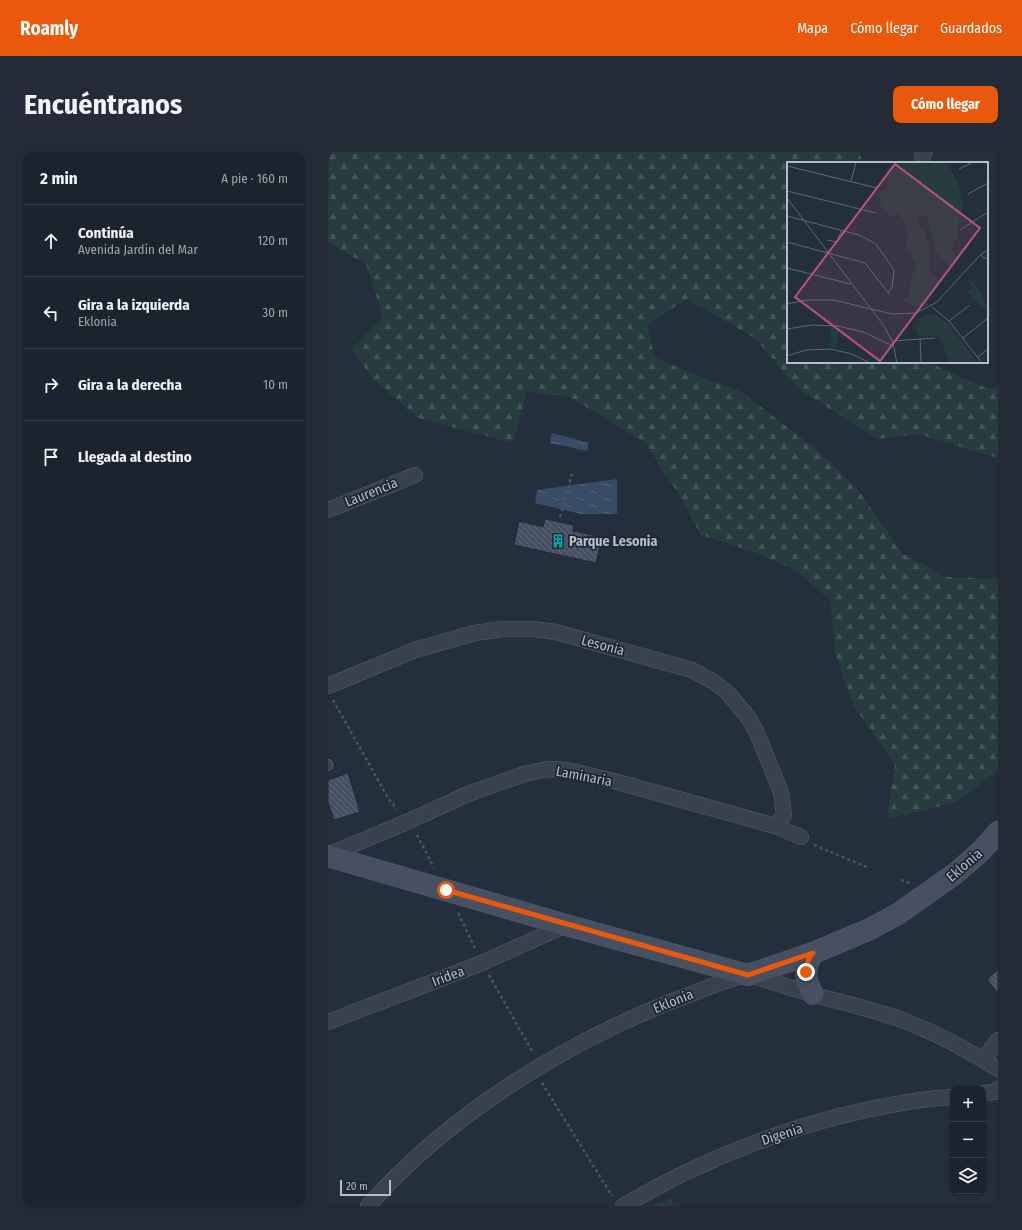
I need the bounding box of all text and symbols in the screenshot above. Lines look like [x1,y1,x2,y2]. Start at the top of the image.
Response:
text: Roamly [20,17,78,40]
text: Mapa [797,20,828,37]
text: Cómo llegar [850,20,918,37]
text: Guardados [940,20,1002,37]
button: Cómo llegar [893,86,998,123]
text: Encuéntranos [24,88,182,121]
inset map [787,162,988,363]
text: 2 min [40,168,78,189]
text: A pie · 160 m [221,171,288,186]
text: Continúa [78,224,134,242]
icon: ahead [40,230,62,252]
text: 120 m [257,233,288,248]
text: Avenida Jardín del Mar [78,242,198,257]
text: Gira a la izquierda [78,296,190,314]
icon: left [40,302,62,324]
text: 30 m [262,305,288,320]
text: Eklonia [78,314,117,329]
icon: right [40,374,62,396]
text: Gira a la derecha [78,376,182,394]
text: 10 m [263,377,288,392]
icon: arrive [40,446,62,468]
text: Llegada al destino [78,448,192,466]
street label: Laurencia [342,474,400,511]
building icon: Parque Lesonia [550,533,566,549]
place label: Parque Lesonia [569,533,657,550]
street label: Lesonia [579,632,626,659]
street label: Laminaria [554,763,614,790]
street label: Eklonia [943,845,986,886]
route start [437,881,455,899]
street label: Iridea [430,963,467,990]
route end [797,963,815,981]
street label: Eklonia [651,986,696,1017]
map controls [950,1086,986,1194]
button: + [950,1086,986,1122]
street label: Digenia [759,1120,805,1149]
button: − [950,1122,986,1158]
button: layers [950,1158,986,1194]
scale bar [340,1178,391,1197]
text: 20 m [346,1180,368,1193]

